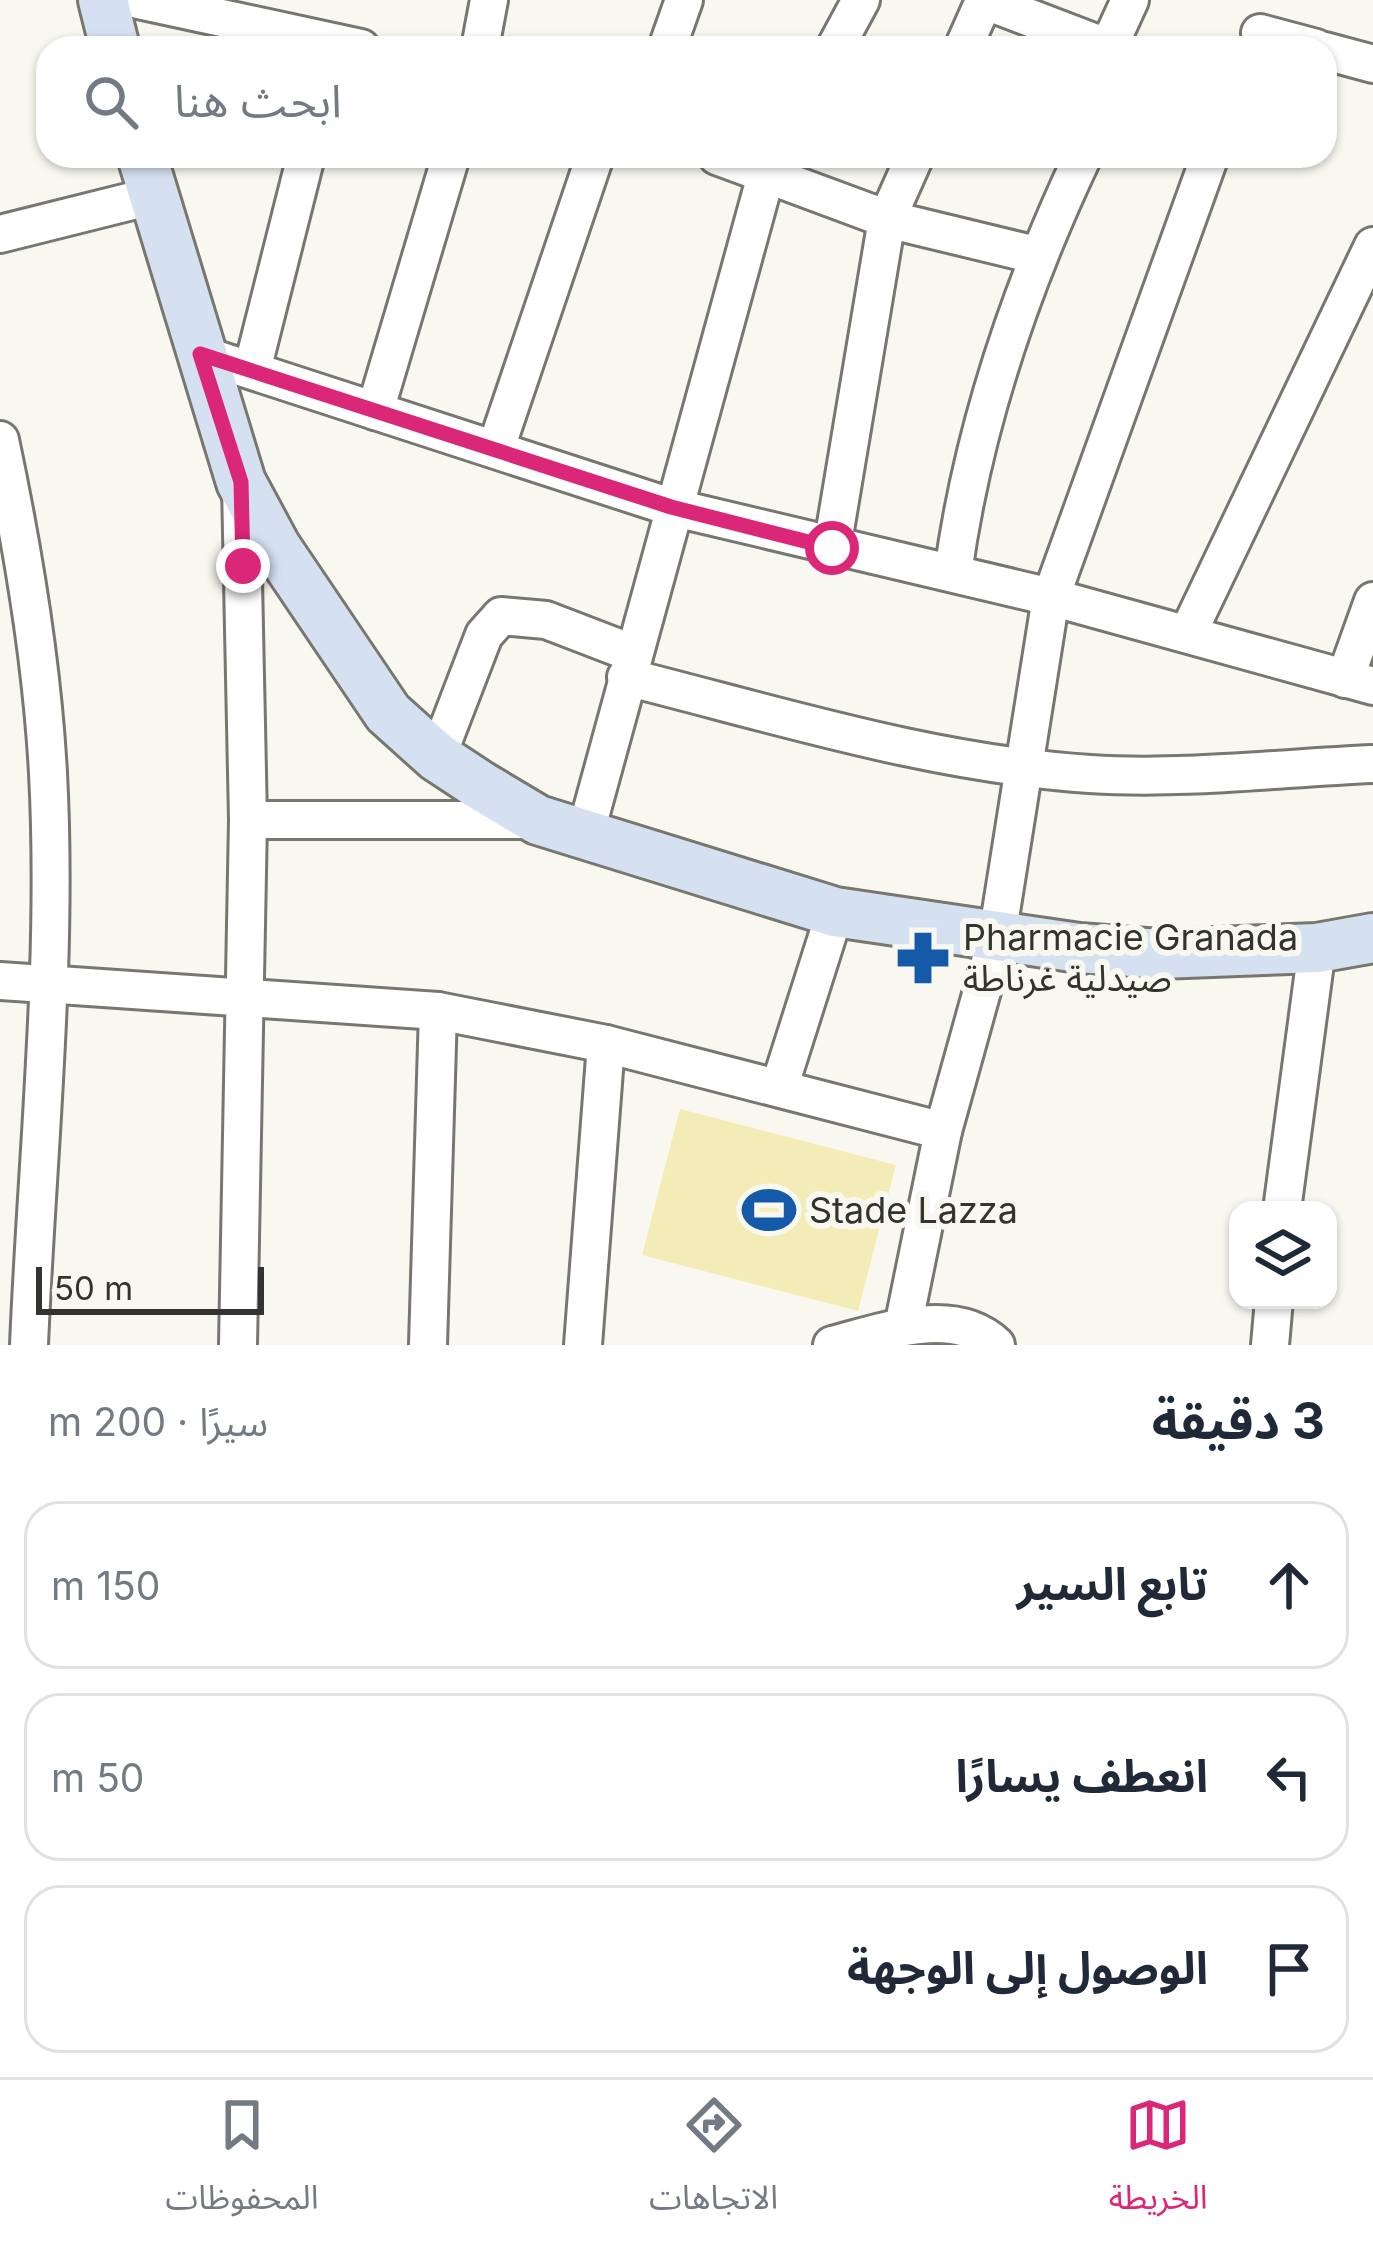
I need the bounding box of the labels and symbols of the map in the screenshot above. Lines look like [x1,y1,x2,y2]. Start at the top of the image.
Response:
route start [805,521,859,575]
route end [216,539,270,593]
place label: Pharmacie Granada صيدلية غرناطة [963,915,1298,1000]
pharmacy icon: Pharmacie Granada صيدلية غرناطة [894,929,952,987]
sports icon: Stade Lazza [740,1181,798,1239]
place label: Stade Lazza [809,1188,1018,1232]
scale bar [36,1261,264,1314]

